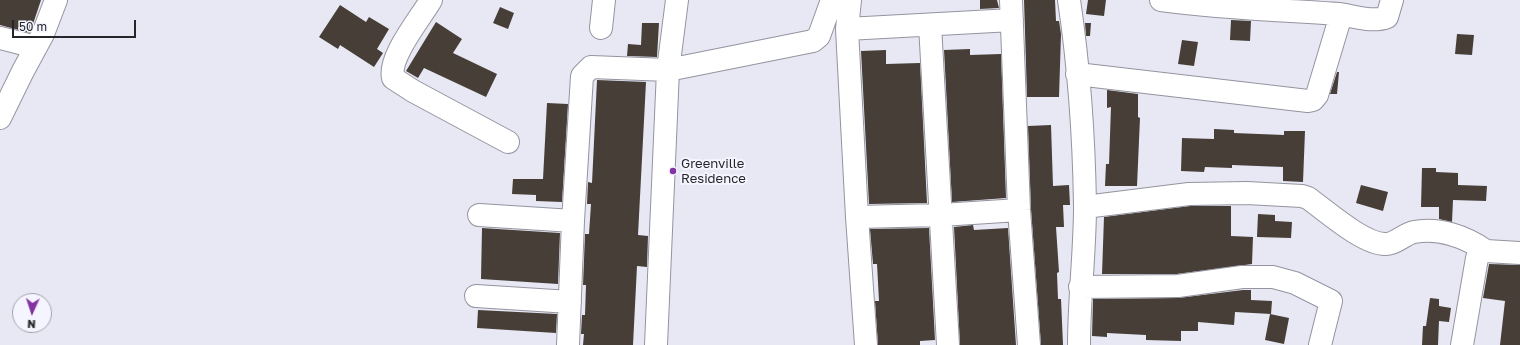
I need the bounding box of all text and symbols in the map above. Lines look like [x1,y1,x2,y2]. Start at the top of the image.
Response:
scale bar [14,12,138,38]
text: 50 m [19,19,47,34]
place label: Greenville Residence [681,156,746,187]
marker: Greenville Residence [668,166,678,176]
north arrow [12,293,52,333]
text: N [27,318,36,331]

